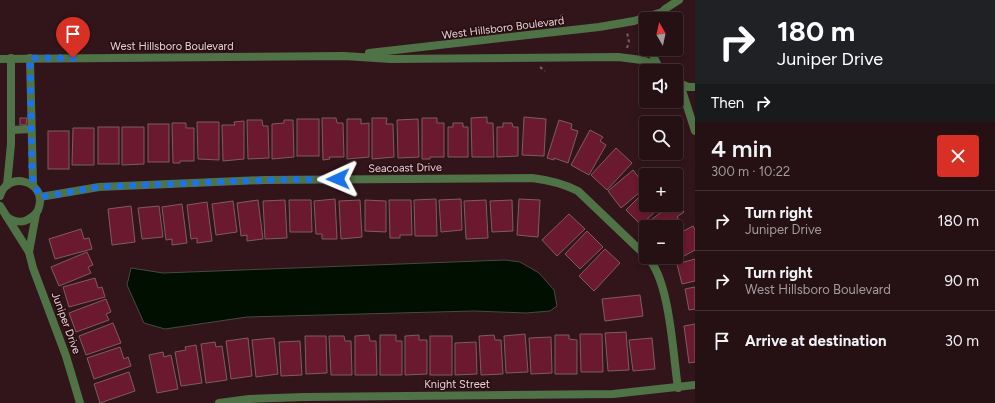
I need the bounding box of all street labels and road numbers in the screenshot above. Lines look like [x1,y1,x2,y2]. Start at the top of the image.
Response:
street label: West Hillsboro Boulevard [441,14,565,42]
street label: West Hillsboro Boulevard [110,40,234,53]
street label: Seacoast Drive [368,161,442,175]
street label: Juniper Drive [49,290,83,356]
street label: Knight Street [424,378,490,391]

